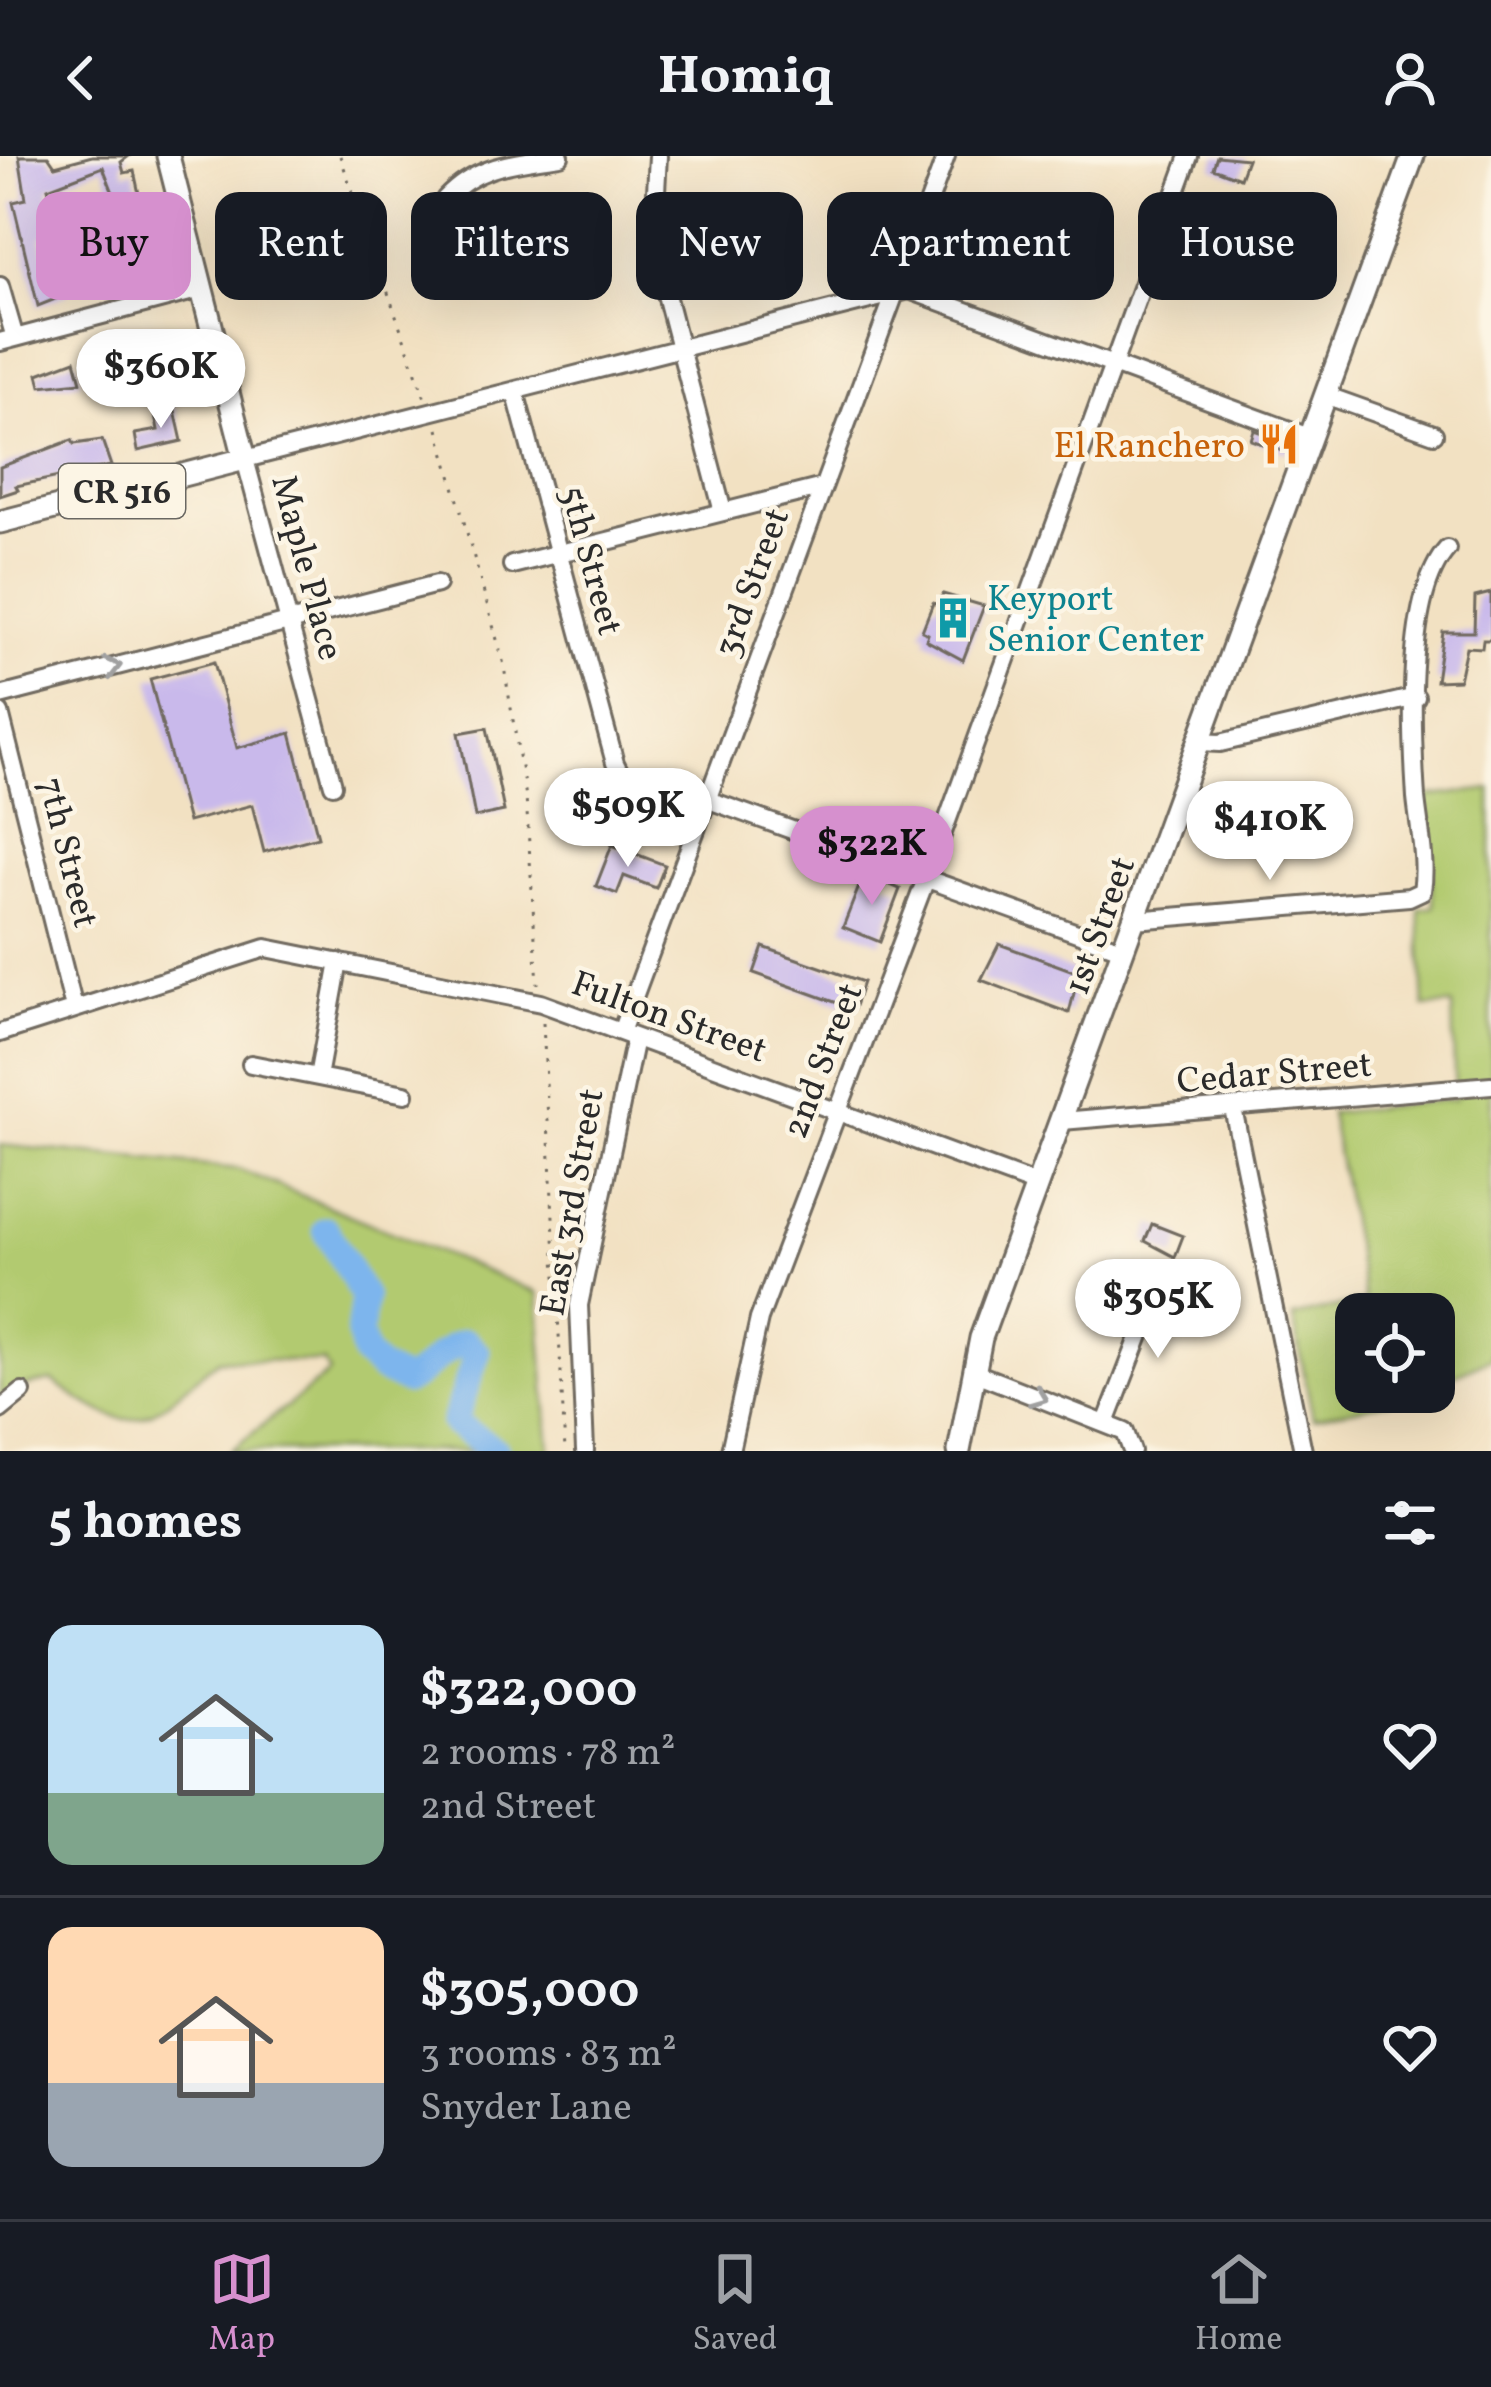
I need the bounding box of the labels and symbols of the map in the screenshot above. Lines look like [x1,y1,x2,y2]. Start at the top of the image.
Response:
pin: $360K [77,329,245,431]
restaurant icon: El Ranchero [1256,421,1302,467]
place label: El Ranchero [1053,423,1245,473]
road number: CR 516 [59,464,185,518]
street label: Maple Place [256,470,354,666]
street label: 5th Street [545,481,633,641]
street label: 3rd Street [704,502,804,665]
place label: Keyport Senior Center [987,576,1204,667]
building icon: Keyport Senior Center [930,595,976,641]
one-way arrow [103,656,123,681]
pin: $509K [544,768,712,870]
street label: 7th Street [23,773,109,933]
pin: $410K [1186,781,1354,883]
pin: $322K [788,806,956,908]
street label: 1st Street [1054,850,1150,1002]
street label: Fulton Street [564,960,773,1077]
street label: 2nd Street [772,977,877,1146]
street label: Cedar Street [1175,1042,1374,1108]
street label: East 3rd Street [529,1085,619,1320]
pin: $305K [1074,1259,1242,1361]
one-way arrow [1028,1383,1049,1408]

